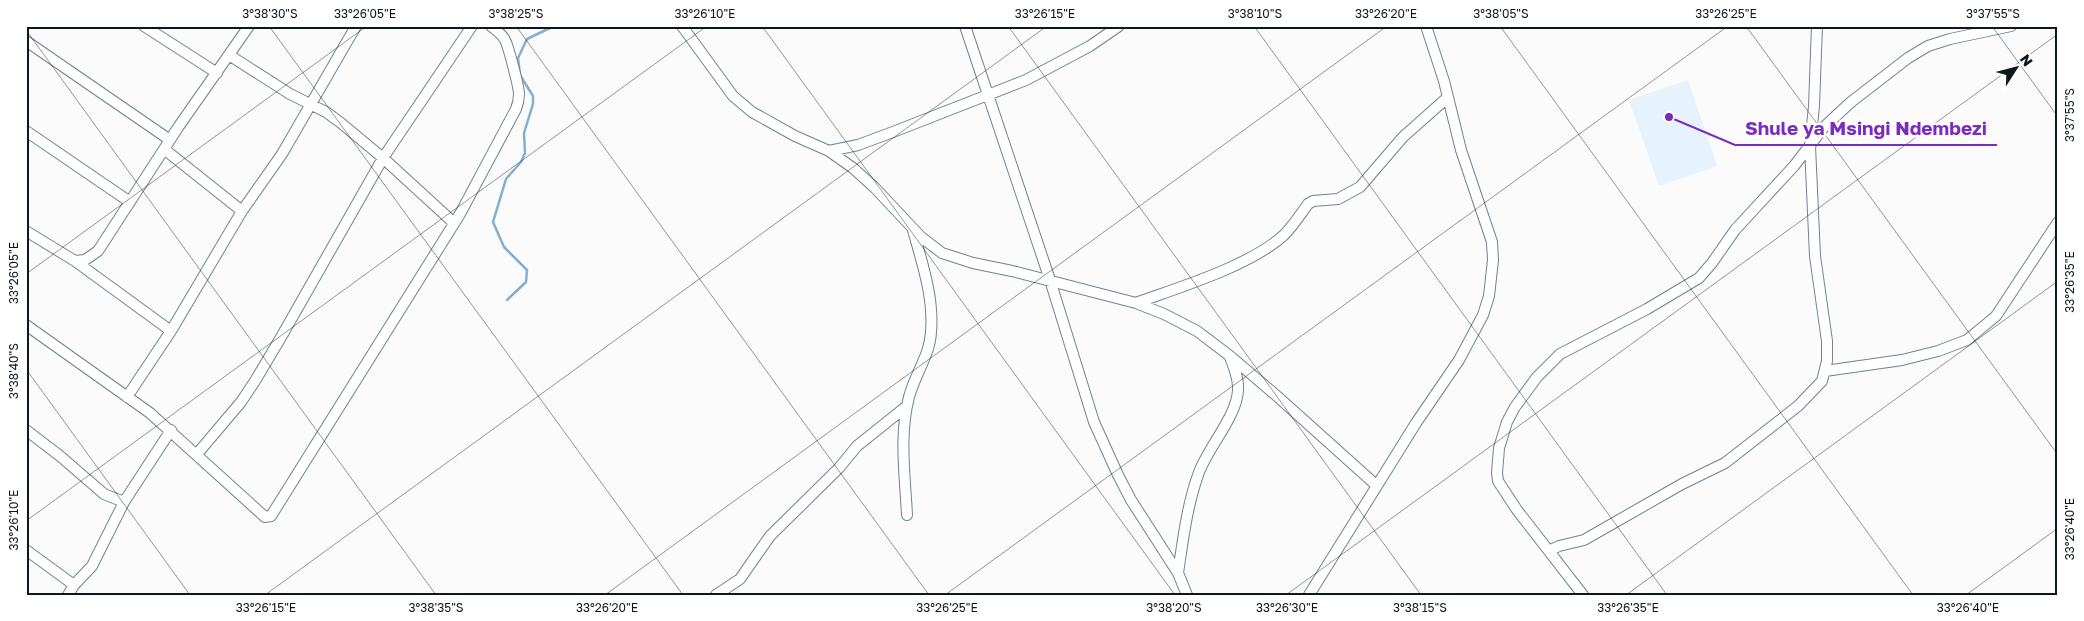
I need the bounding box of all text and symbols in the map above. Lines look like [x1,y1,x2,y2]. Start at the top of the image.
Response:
text: 3°38'30"S [242,6,298,21]
text: 33°26'05"E [334,6,396,21]
text: 3°38'25"S [489,6,544,21]
text: 33°26'10"E [675,6,735,21]
text: 33°26'15"E [1015,6,1075,21]
text: 3°38'10"S [1228,6,1282,21]
text: 33°26'20"E [1355,6,1417,21]
text: 3°38'05"S [1473,6,1529,21]
text: 33°26'25"E [1695,6,1757,21]
text: 3°37'55"S [1966,6,2020,21]
north arrow [1992,42,2042,92]
text: N [2017,51,2037,69]
text: 3°37'55"S [2062,88,2077,142]
callout: Shule ya Msingi Ndembezi [1735,111,1997,145]
text: Shule ya Msingi Ndembezi [1745,116,1987,139]
text: 33°26'05"E [6,242,21,304]
text: 33°26'35"E [2062,251,2077,313]
text: 3°38'40"S [6,343,21,399]
text: 33°26'10"E [6,490,21,550]
text: 33°26'40"E [2062,498,2077,560]
text: 33°26'15"E [236,600,296,615]
text: 3°38'35"S [408,600,464,615]
text: 33°26'20"E [576,600,638,615]
text: 33°26'25"E [916,600,978,615]
text: 3°38'20"S [1146,600,1202,615]
text: 33°26'30"E [1256,600,1318,615]
text: 3°38'15"S [1393,600,1447,615]
text: 33°26'35"E [1597,600,1659,615]
text: 33°26'40"E [1937,600,1999,615]

